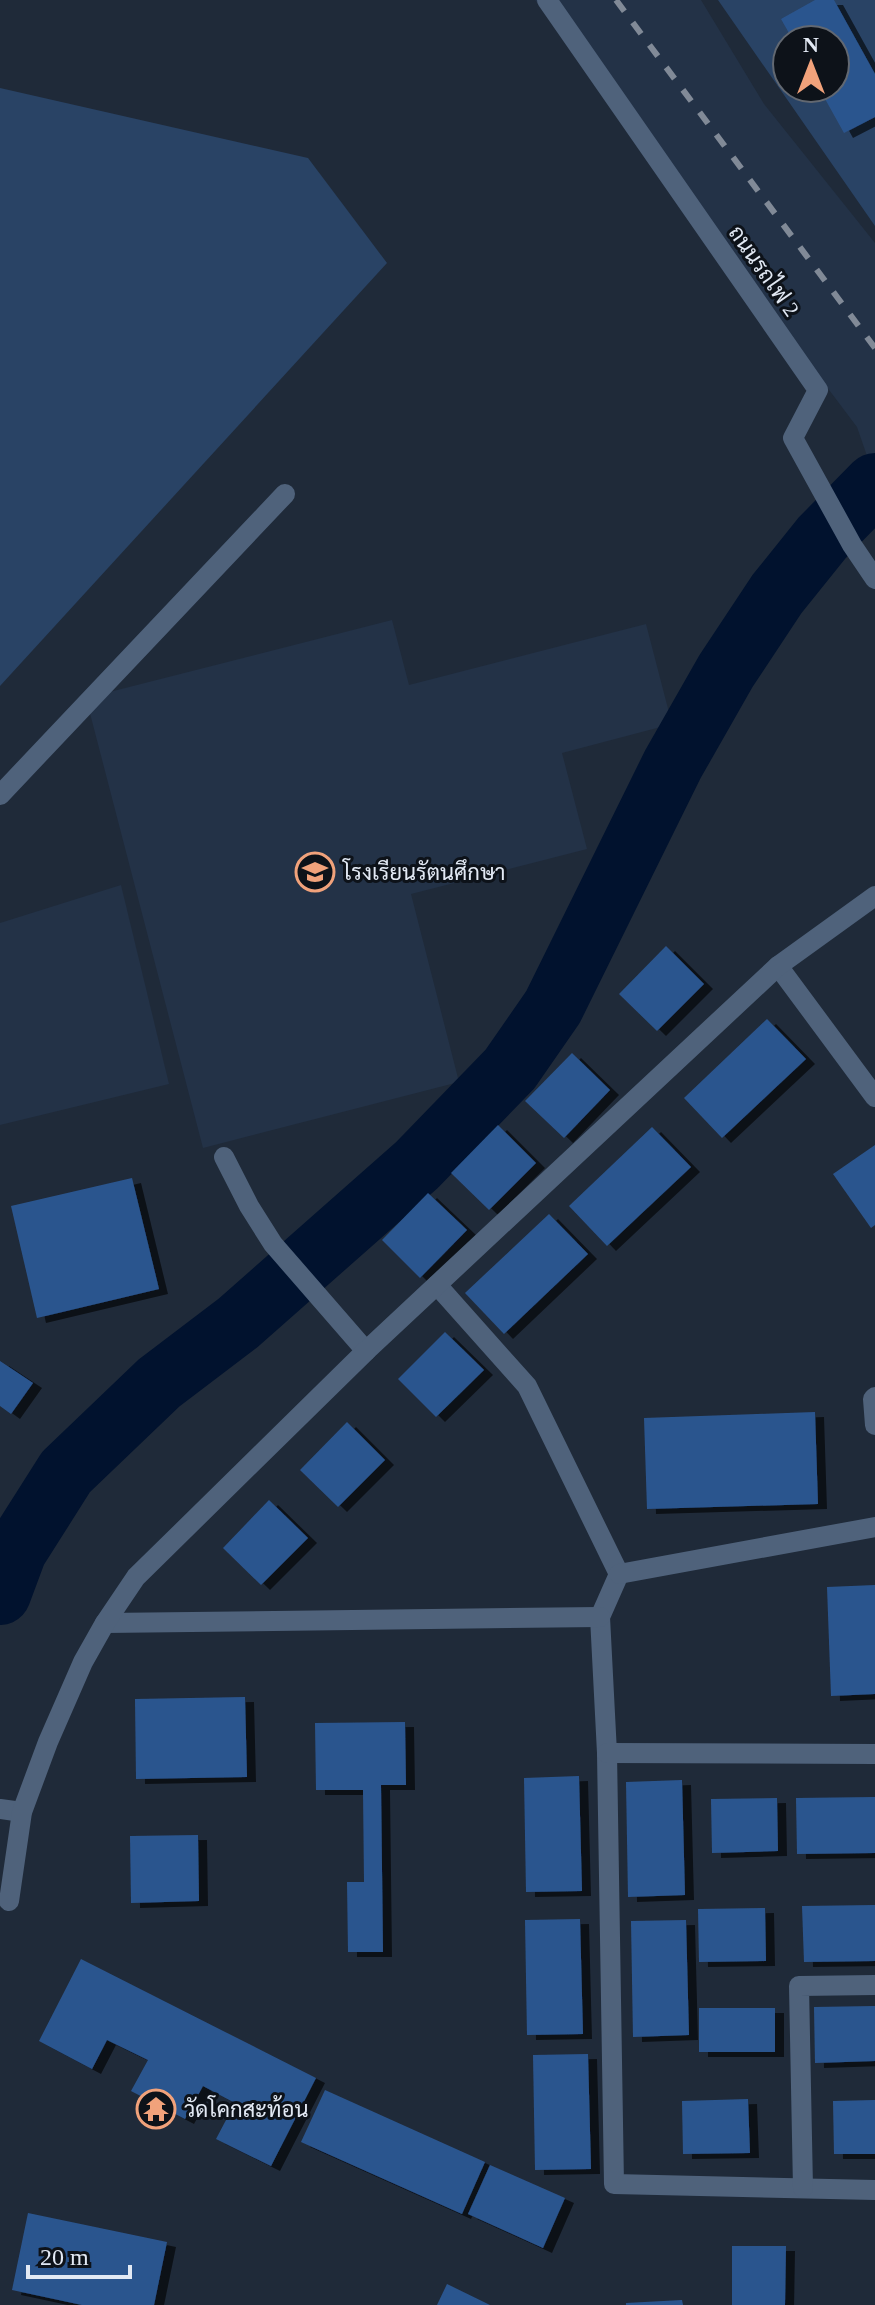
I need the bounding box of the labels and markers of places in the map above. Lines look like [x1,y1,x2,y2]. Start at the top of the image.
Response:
school or university icon: โรงเรียนรัตนศึกษา [294,851,336,893]
place label: โรงเรียนรัตนศึกษา [342,858,506,885]
temple icon: วัดโคกสะท้อน [135,2088,177,2130]
place label: วัดโคกสะท้อน [184,2095,308,2122]

